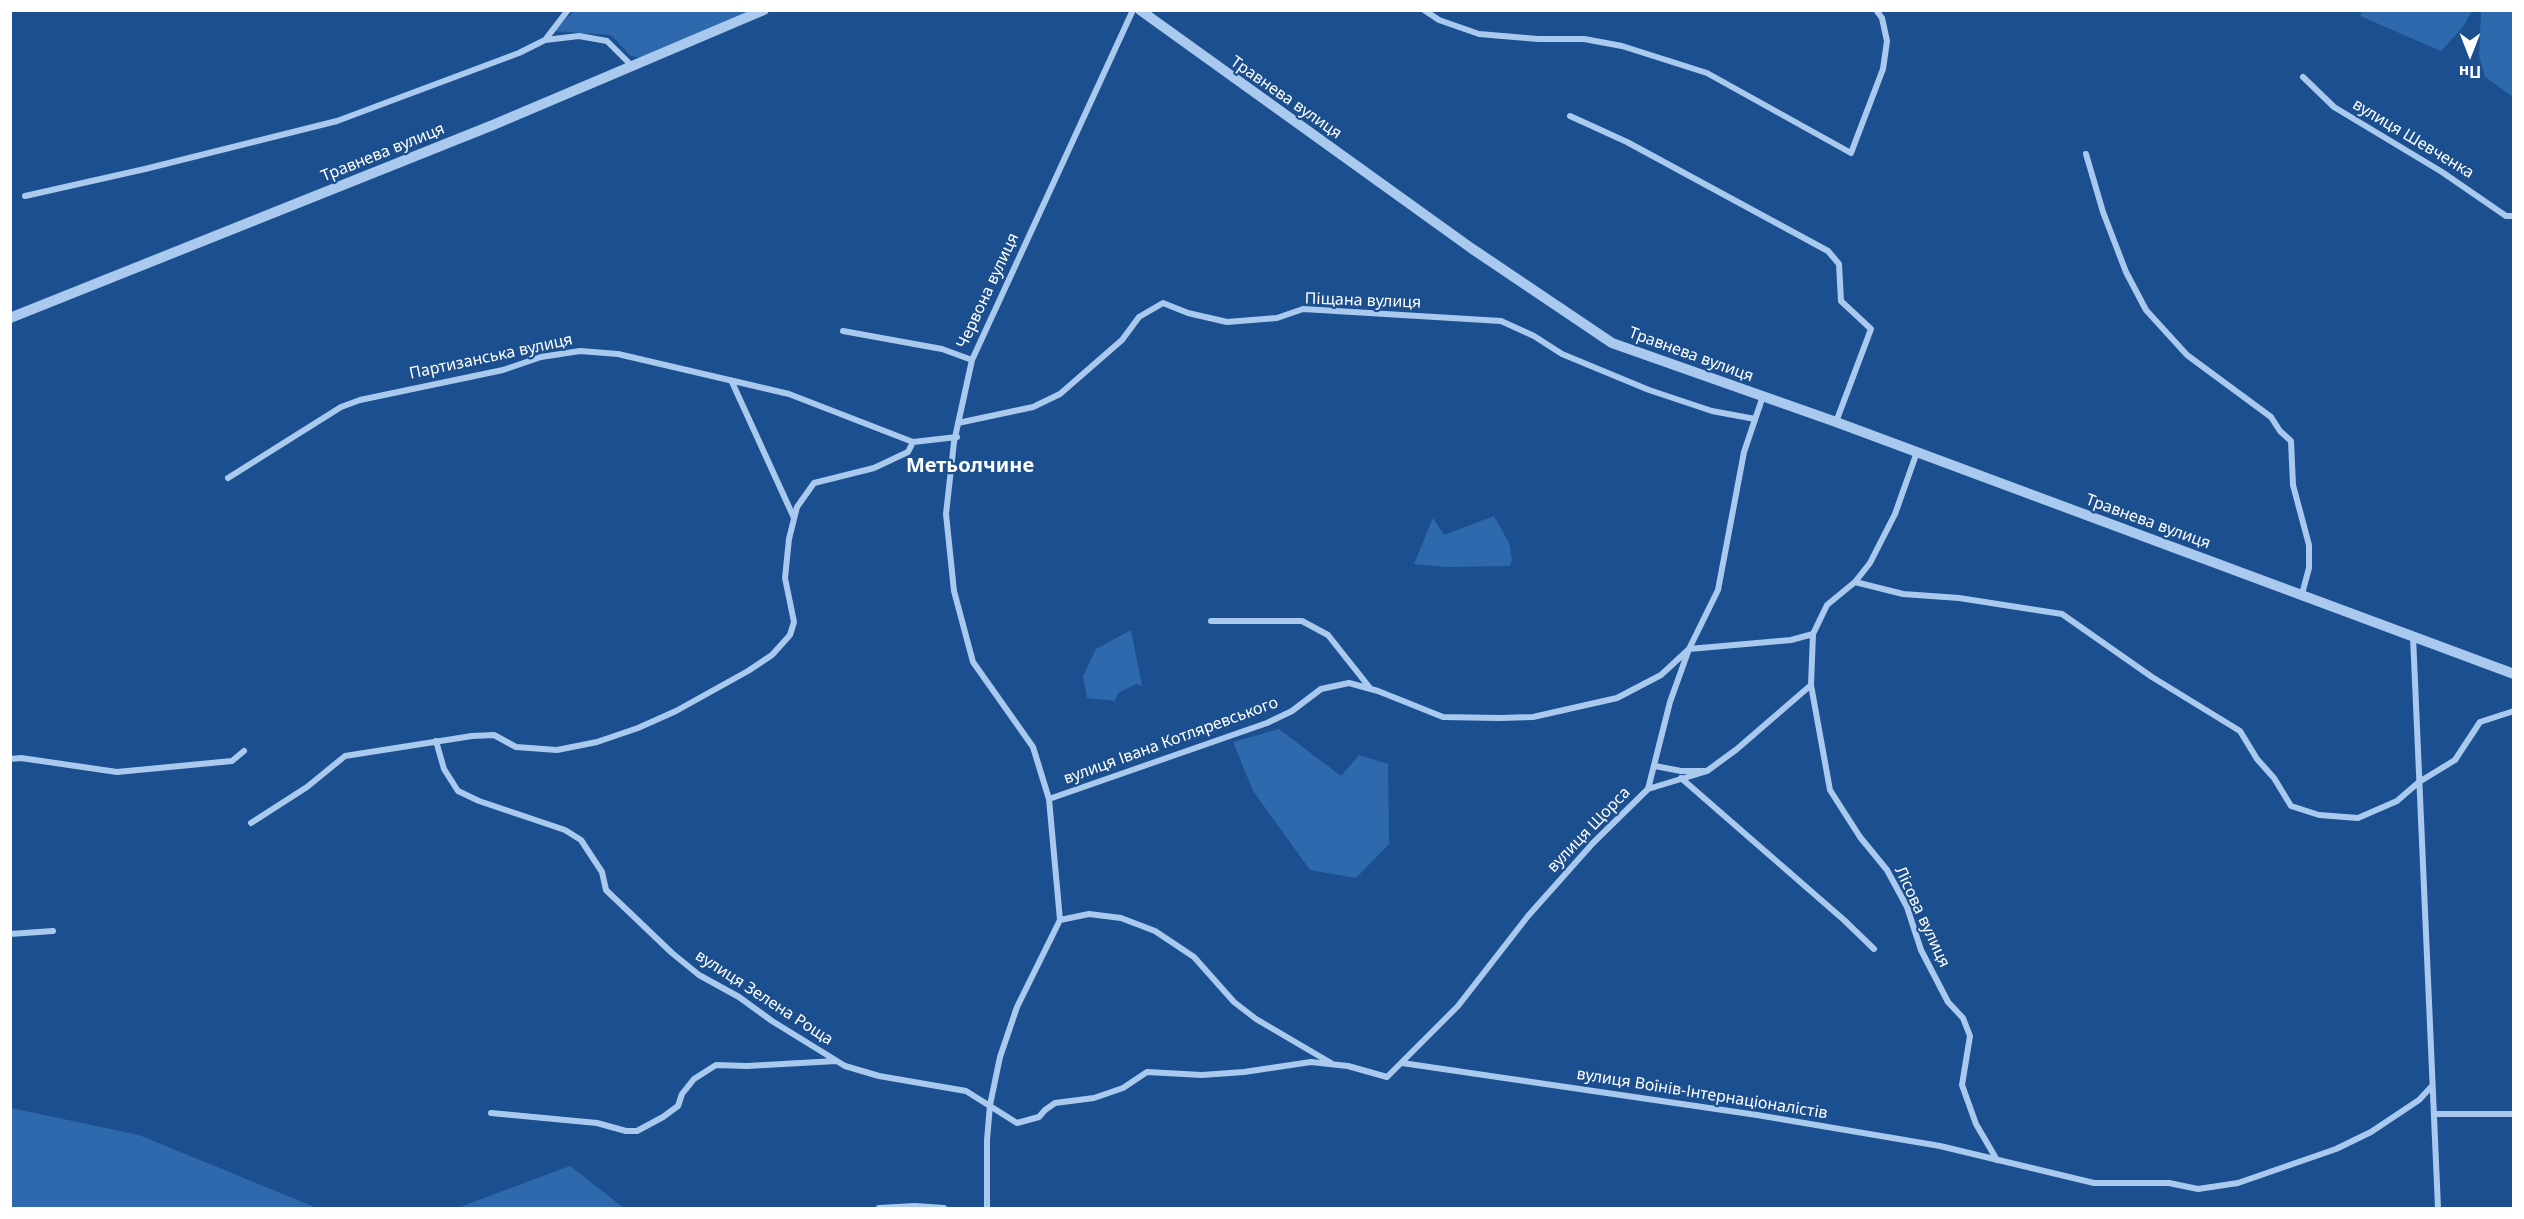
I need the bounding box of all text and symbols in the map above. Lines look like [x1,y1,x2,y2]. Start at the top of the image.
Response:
north arrow [2440,24,2500,84]
street label: Травнева вулиця [1227,52,1345,144]
text: Пн [2459,61,2481,83]
street label: вулиця Шевченка [2349,95,2477,183]
street label: Травнева вулиця [319,119,447,187]
street label: Червона вулиця [953,230,1023,352]
street label: Піщана вулиця [1304,289,1422,313]
street label: Травнева вулиця [1626,324,1756,386]
street label: Партизанська вулиця [408,330,574,384]
district label: Метьолчине [906,454,1034,478]
street label: Травнева вулиця [2083,491,2213,553]
street label: вулиця Івана Котляревського [1061,693,1281,789]
street label: вулиця Щорса [1543,783,1635,877]
street label: Лісова вулиця [1890,863,1954,971]
street label: вулиця Зелена Роща [692,946,836,1050]
street label: вулиця Воїнів-Інтернаціоналістів [1575,1065,1829,1123]

